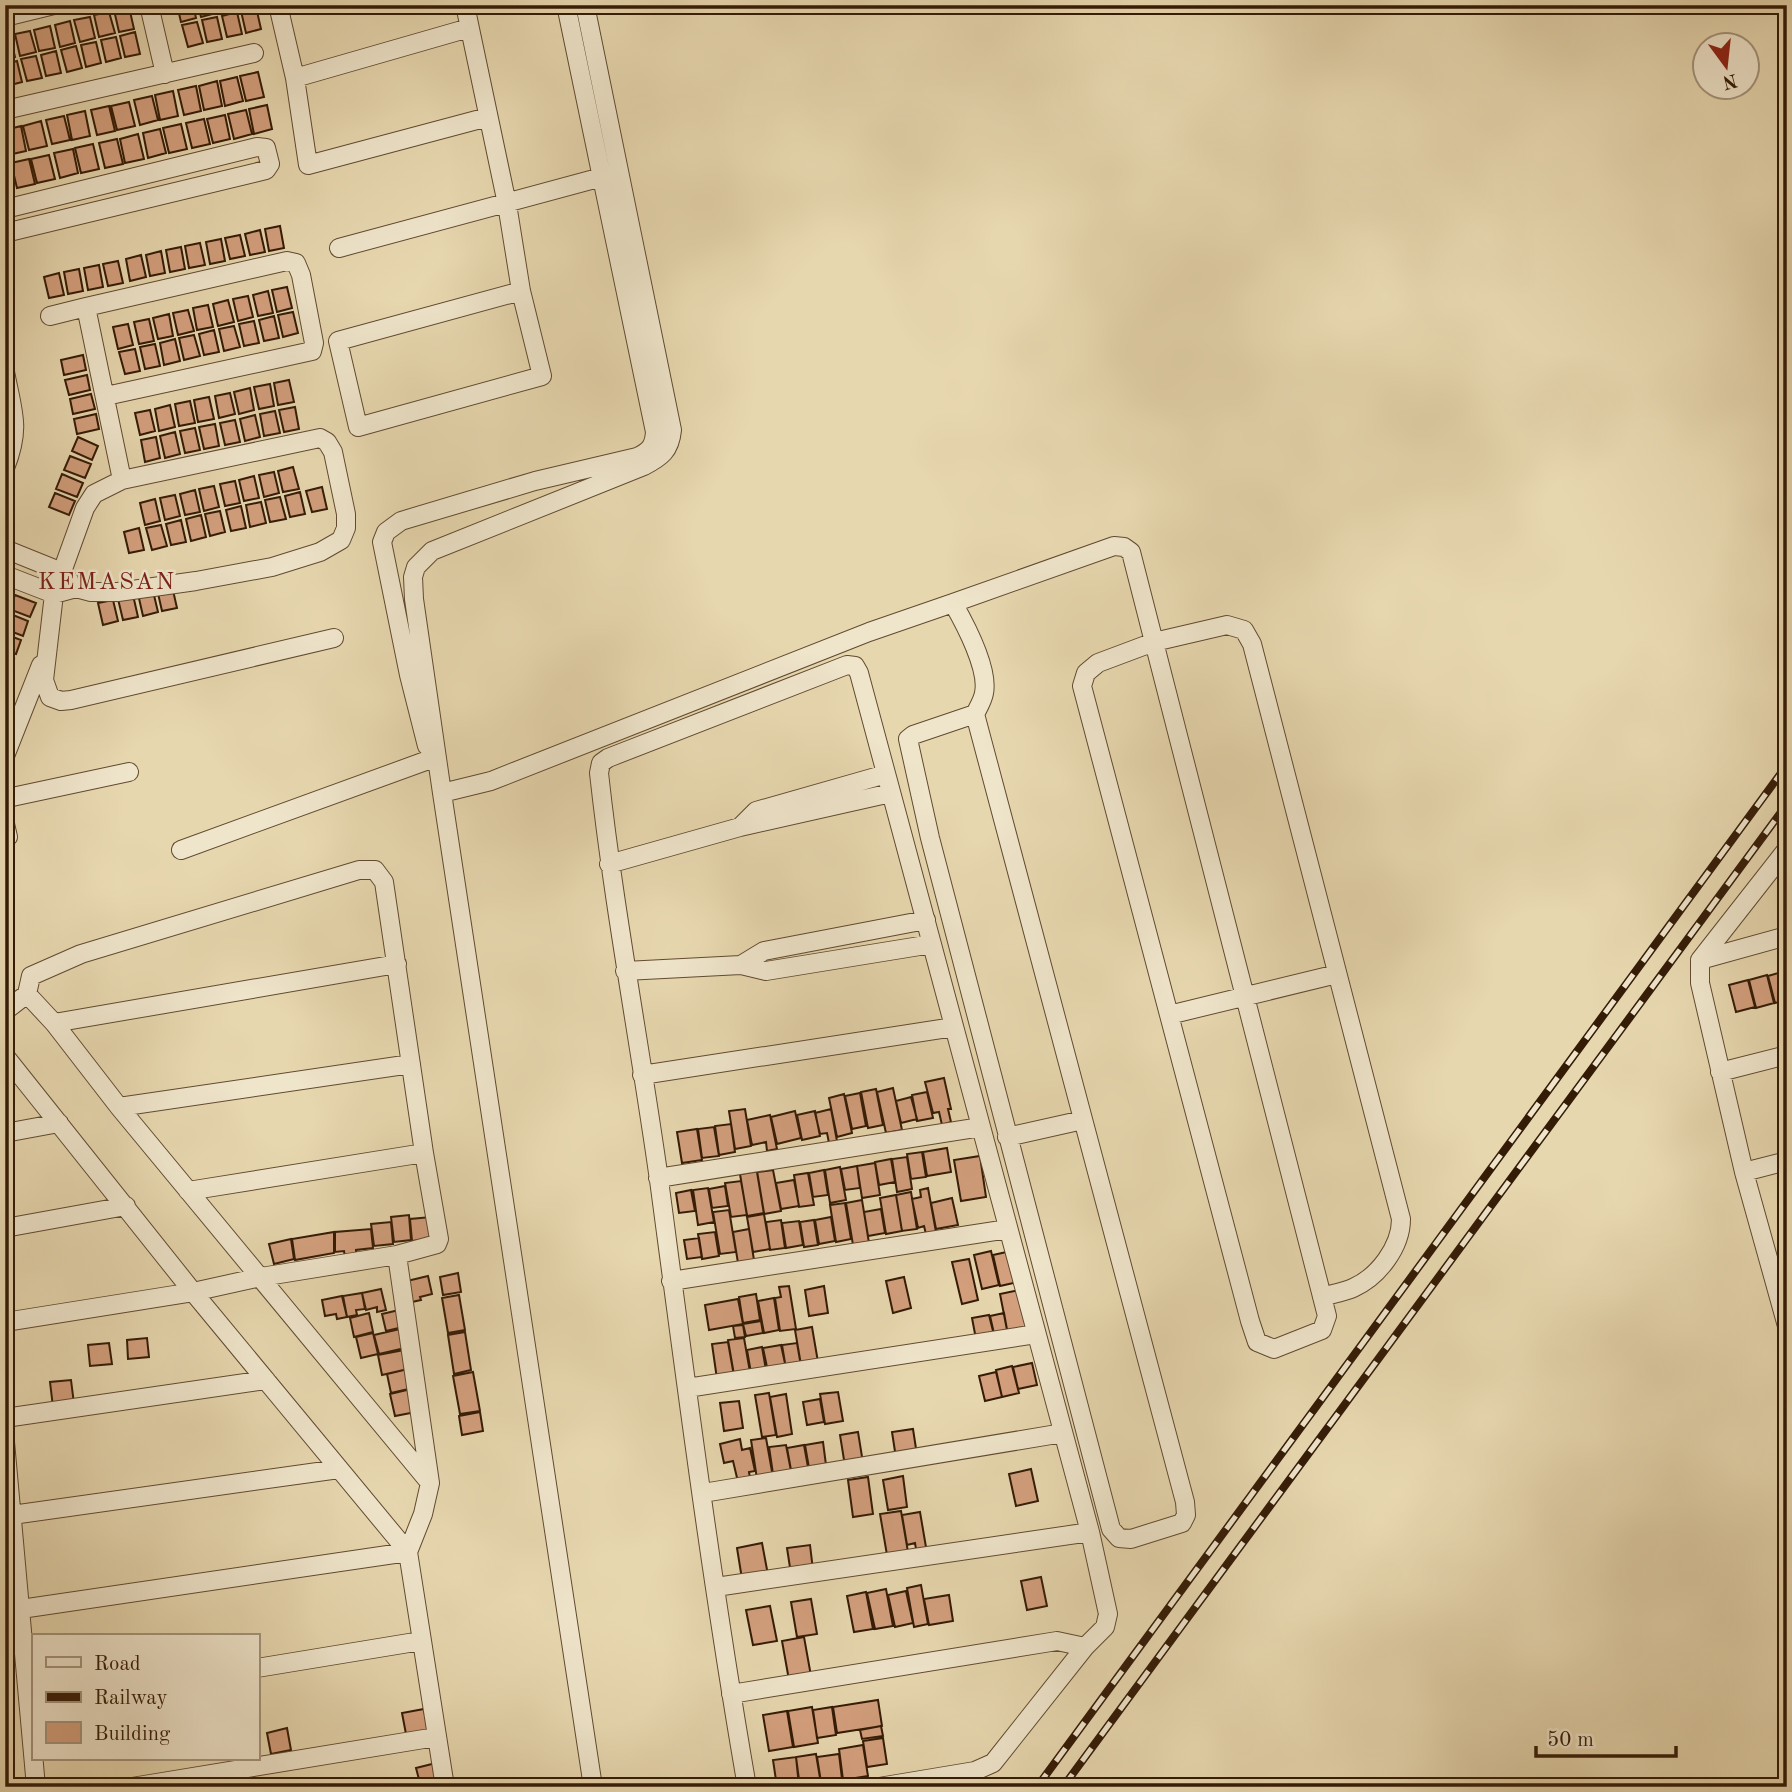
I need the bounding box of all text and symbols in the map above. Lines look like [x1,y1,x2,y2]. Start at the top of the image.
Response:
north arrow [1690,32,1760,102]
text: N [1720,69,1739,91]
district label: KEMASAN [38,571,176,595]
legend [32,1634,259,1760]
text: Road [94,1654,141,1675]
text: Railway [94,1688,168,1709]
scale bar [1536,1715,1676,1759]
text: Building [94,1724,171,1745]
text: 50 m [1547,1730,1594,1751]

